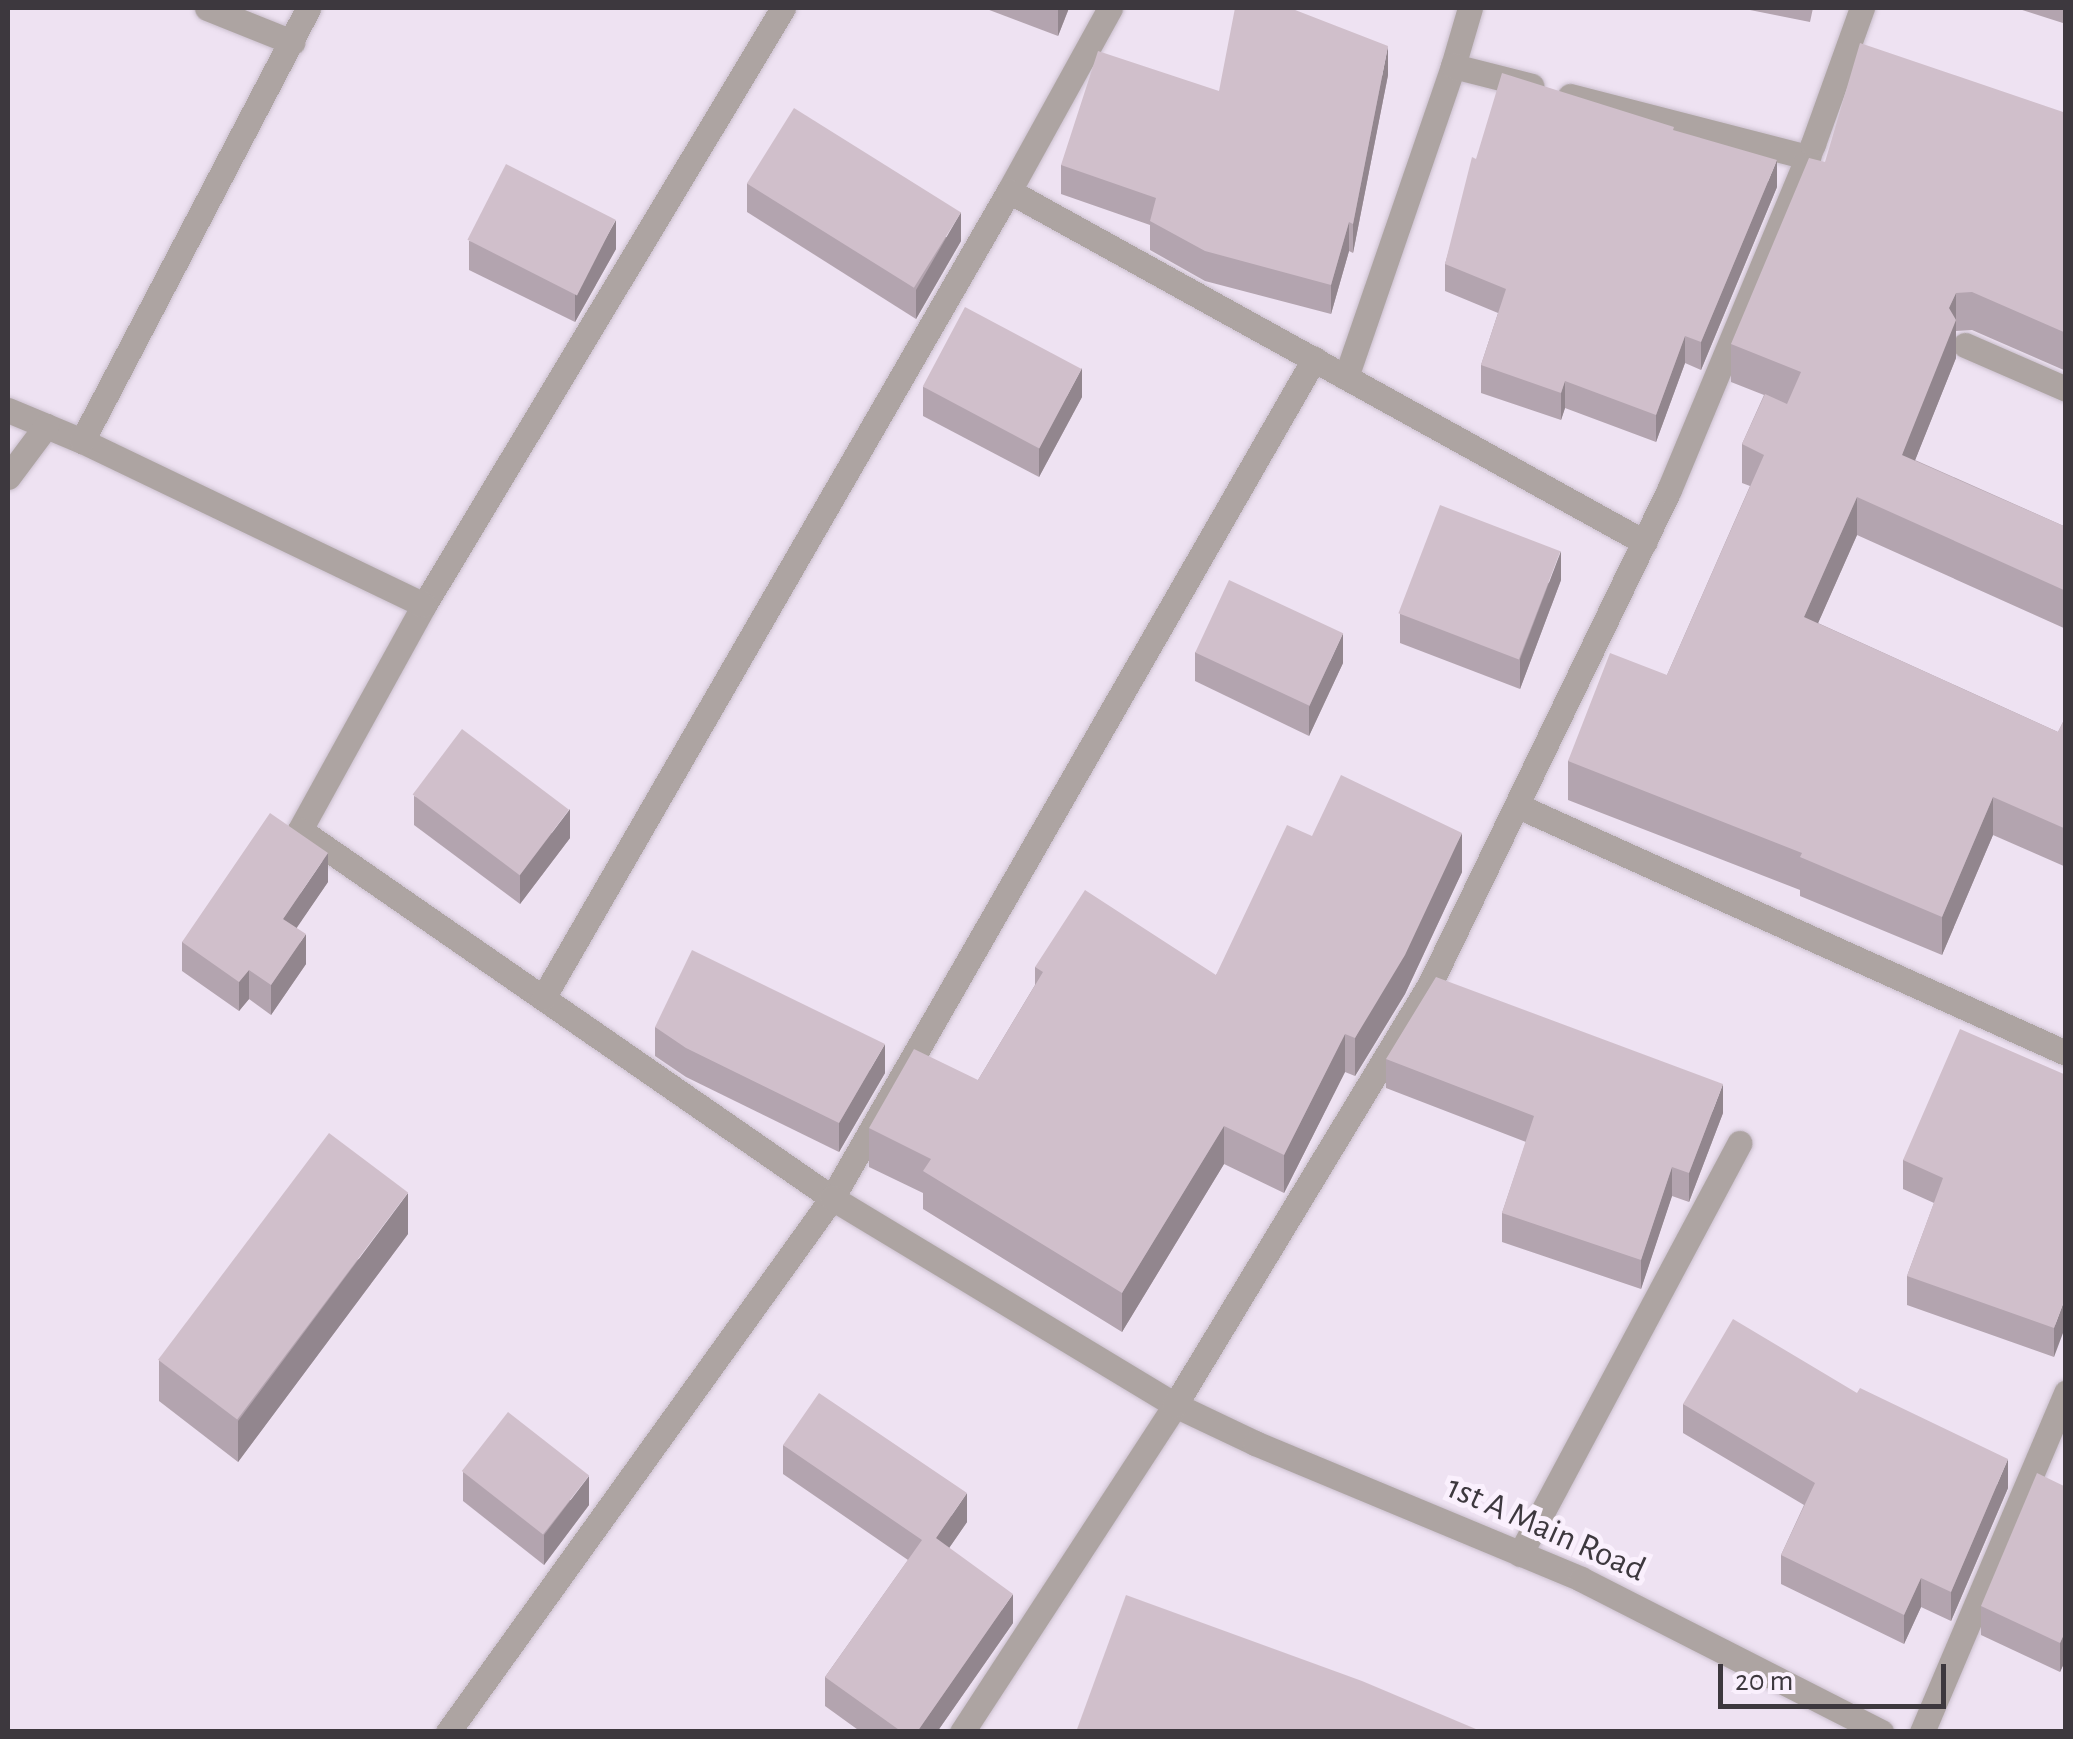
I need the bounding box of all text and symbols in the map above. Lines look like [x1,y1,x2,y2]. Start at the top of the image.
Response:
street label: 1st A Main Road [1440,1466,1652,1592]
scale bar [1723,1644,1950,1706]
text: 20 m [1735,1666,1793,1696]

